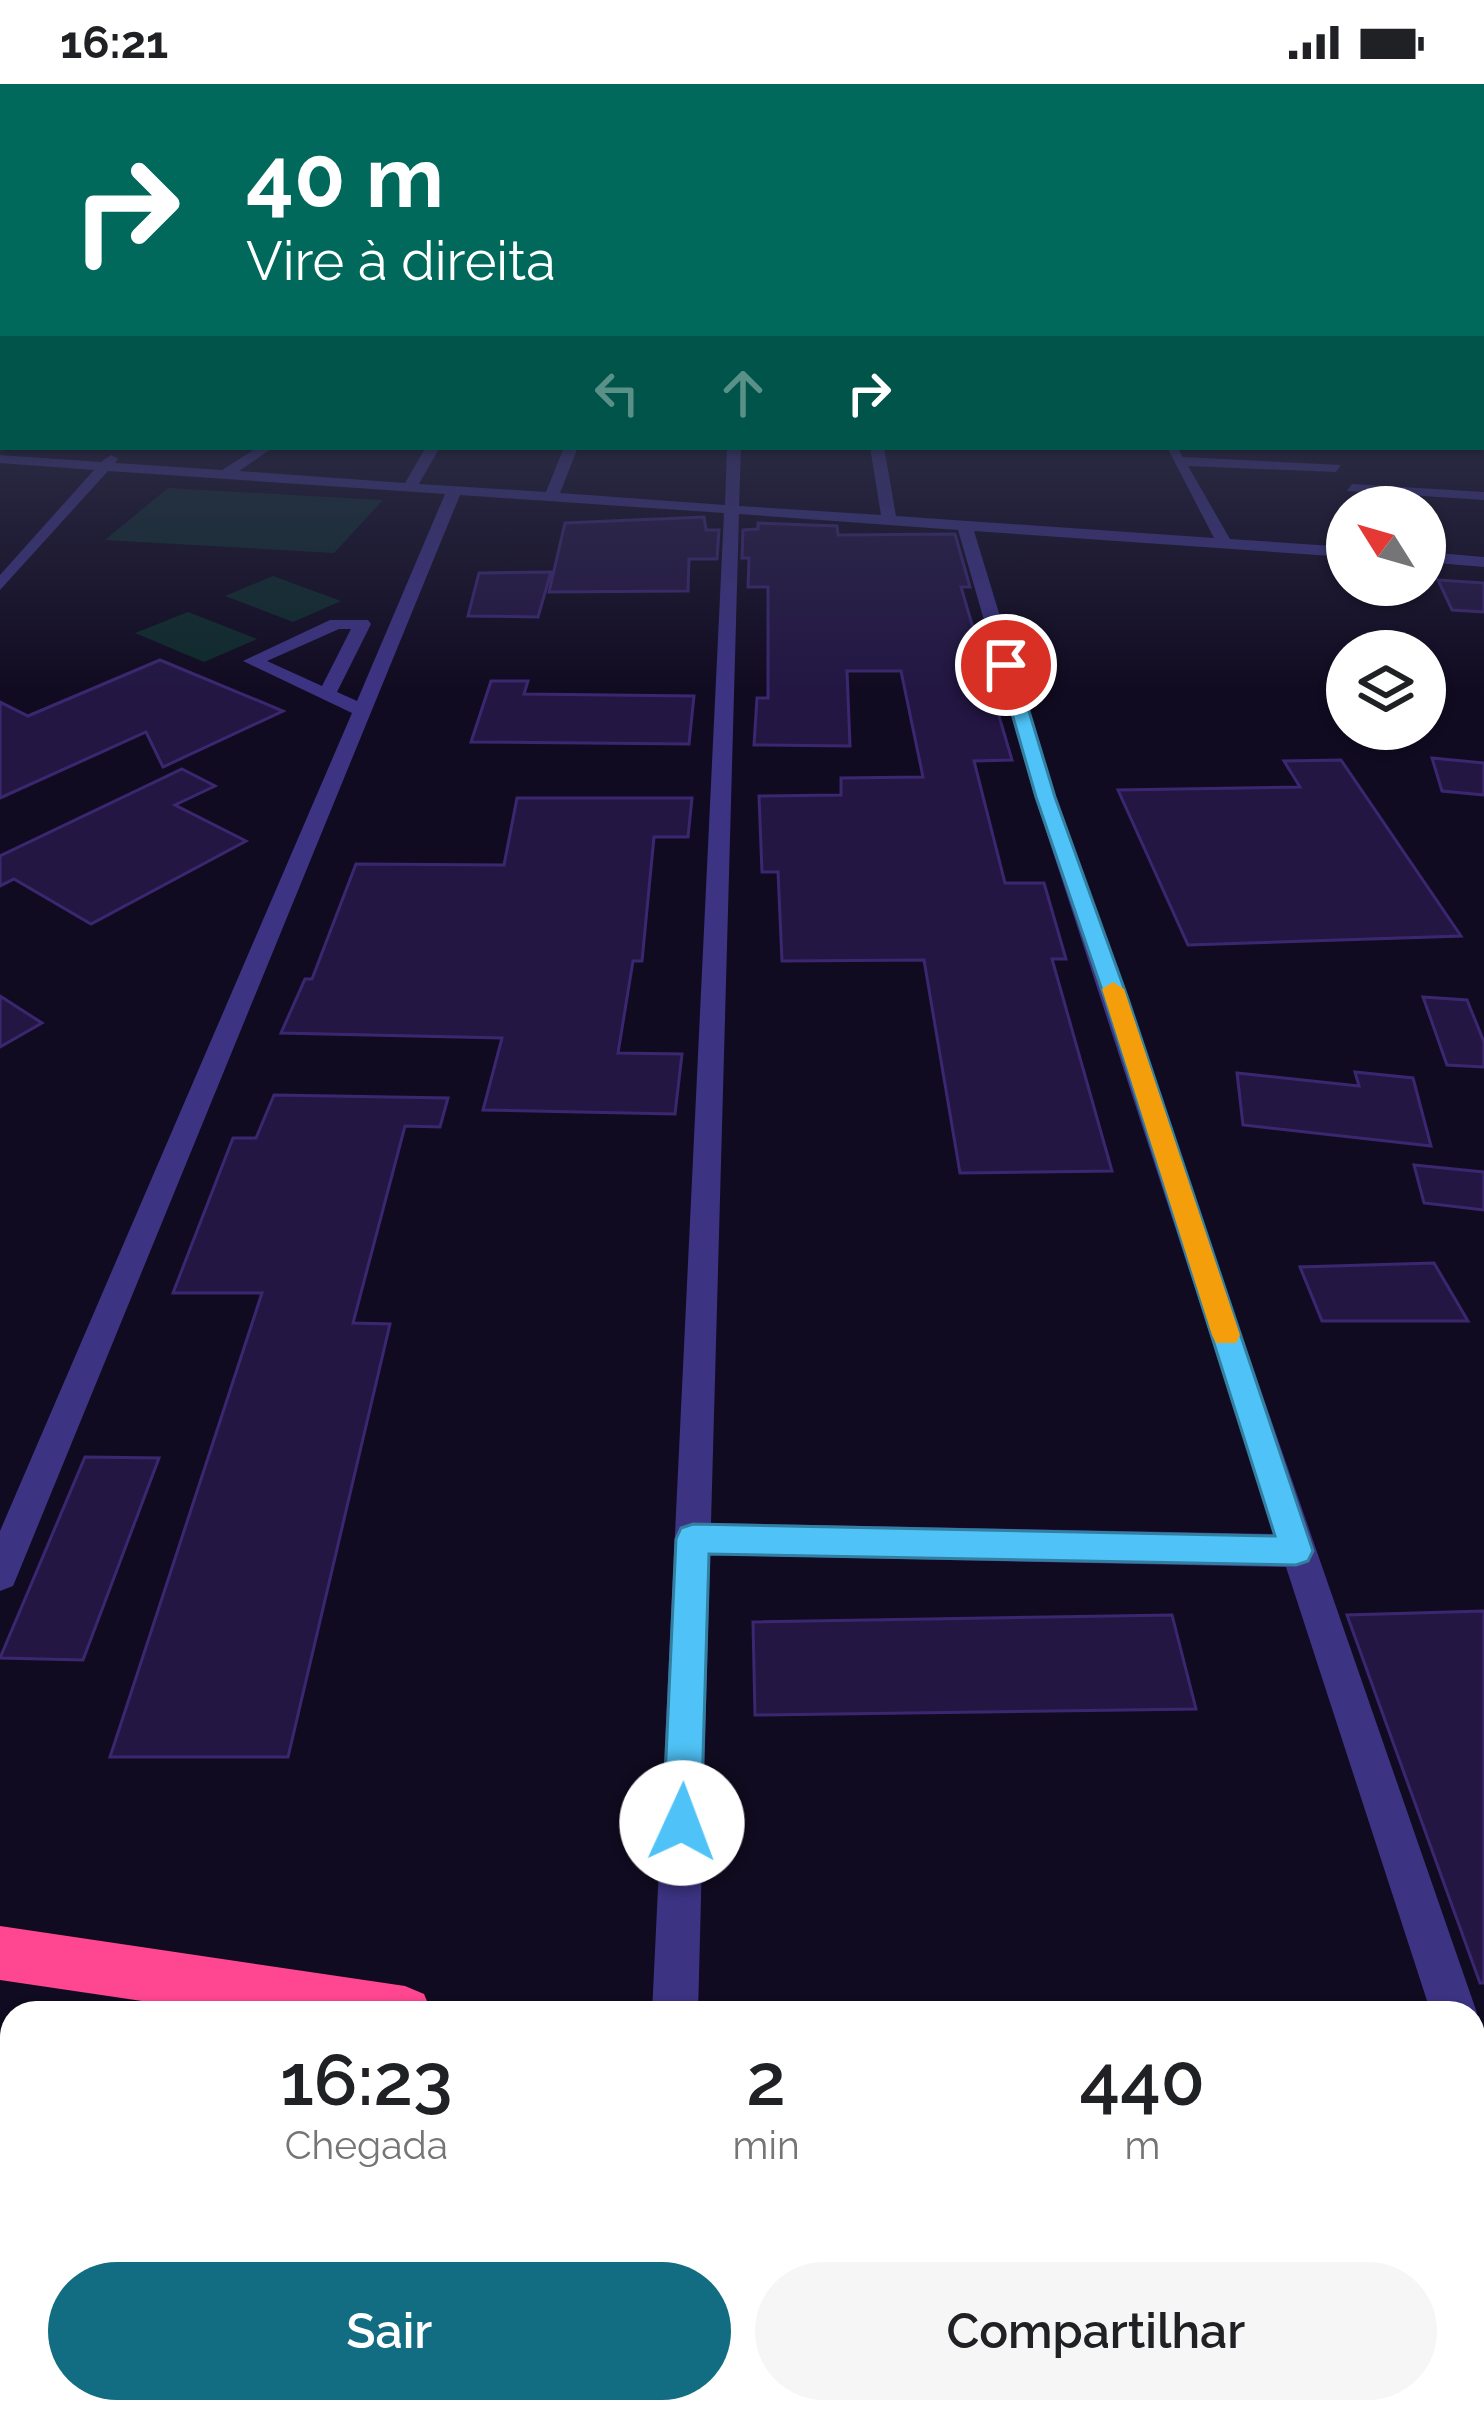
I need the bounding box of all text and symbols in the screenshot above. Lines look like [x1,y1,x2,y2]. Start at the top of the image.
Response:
text: 16:21 [60,16,168,69]
text: 40 m [246,128,444,227]
icon: right [48,132,204,288]
text: Vire à direita [246,229,556,293]
icon: left [584,360,650,426]
icon: ahead [710,360,776,426]
icon: right [836,360,902,426]
north arrow [1326,486,1446,606]
map controls [1326,486,1446,750]
pin [955,614,1057,716]
button: layers [1326,630,1446,750]
icon: arrive [973,632,1039,698]
position arrow [619,1760,745,1886]
text: 16:23 [280,2037,453,2122]
text: 2 [746,2037,786,2122]
text: 440 [1080,2037,1205,2122]
text: Chegada [285,2122,448,2168]
text: min [733,2122,800,2168]
text: m [1124,2122,1160,2168]
button: Sair [48,2262,731,2400]
button: Compartilhar [755,2262,1437,2400]

